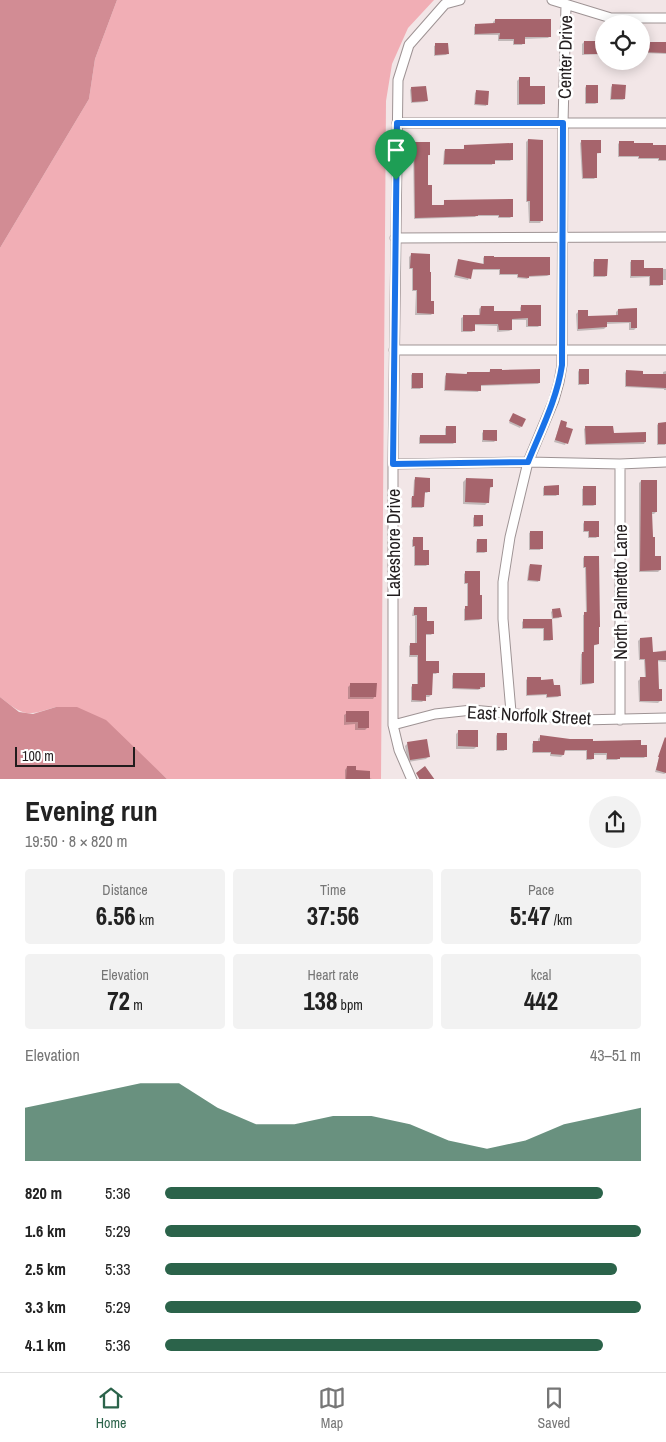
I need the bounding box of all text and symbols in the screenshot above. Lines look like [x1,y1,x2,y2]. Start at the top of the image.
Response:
street label: Center Drive [552,15,578,99]
map controls [595,15,650,70]
button: locate [595,15,650,70]
pin [375,129,417,180]
icon: arrive [382,136,410,164]
street label: Lakeshore Drive [381,489,406,597]
street label: North Palmetto Lane [608,524,633,660]
street label: East Norfolk Street [466,699,592,731]
scale bar [15,744,135,768]
text: 100 m [22,747,54,765]
text: Evening run [25,792,158,830]
button: share [589,796,641,848]
text: 19:50 · 8 × 820 m [25,830,128,852]
text: Distance [102,881,148,899]
text: Time [320,881,346,899]
text: Pace [528,881,554,899]
text: 6.56 [96,899,136,933]
text: 37:56 [307,899,359,933]
text: 5:47 [510,899,551,933]
text: km [136,911,154,929]
text: /km [551,911,572,929]
text: Elevation [101,966,149,984]
text: Heart rate [307,966,359,984]
text: kcal [531,966,551,984]
text: 72 [107,984,130,1018]
text: 138 [303,984,337,1018]
text: 442 [524,984,558,1018]
text: m [130,996,143,1014]
text: bpm [337,996,363,1014]
text: Elevation [25,1044,80,1066]
text: 43–51 m [590,1044,641,1066]
text: 820 m [25,1182,62,1204]
text: 5:36 [105,1182,131,1204]
text: 1.6 km [25,1220,66,1242]
text: 5:29 [105,1220,131,1242]
text: 2.5 km [25,1258,66,1280]
text: 5:33 [105,1258,131,1280]
text: 3.3 km [25,1296,66,1318]
text: 5:29 [105,1296,131,1318]
text: 4.1 km [25,1334,66,1356]
text: 5:36 [105,1334,131,1356]
tab: Home [96,1384,126,1432]
tab: Map [318,1384,346,1432]
tab: Saved [538,1384,570,1432]

